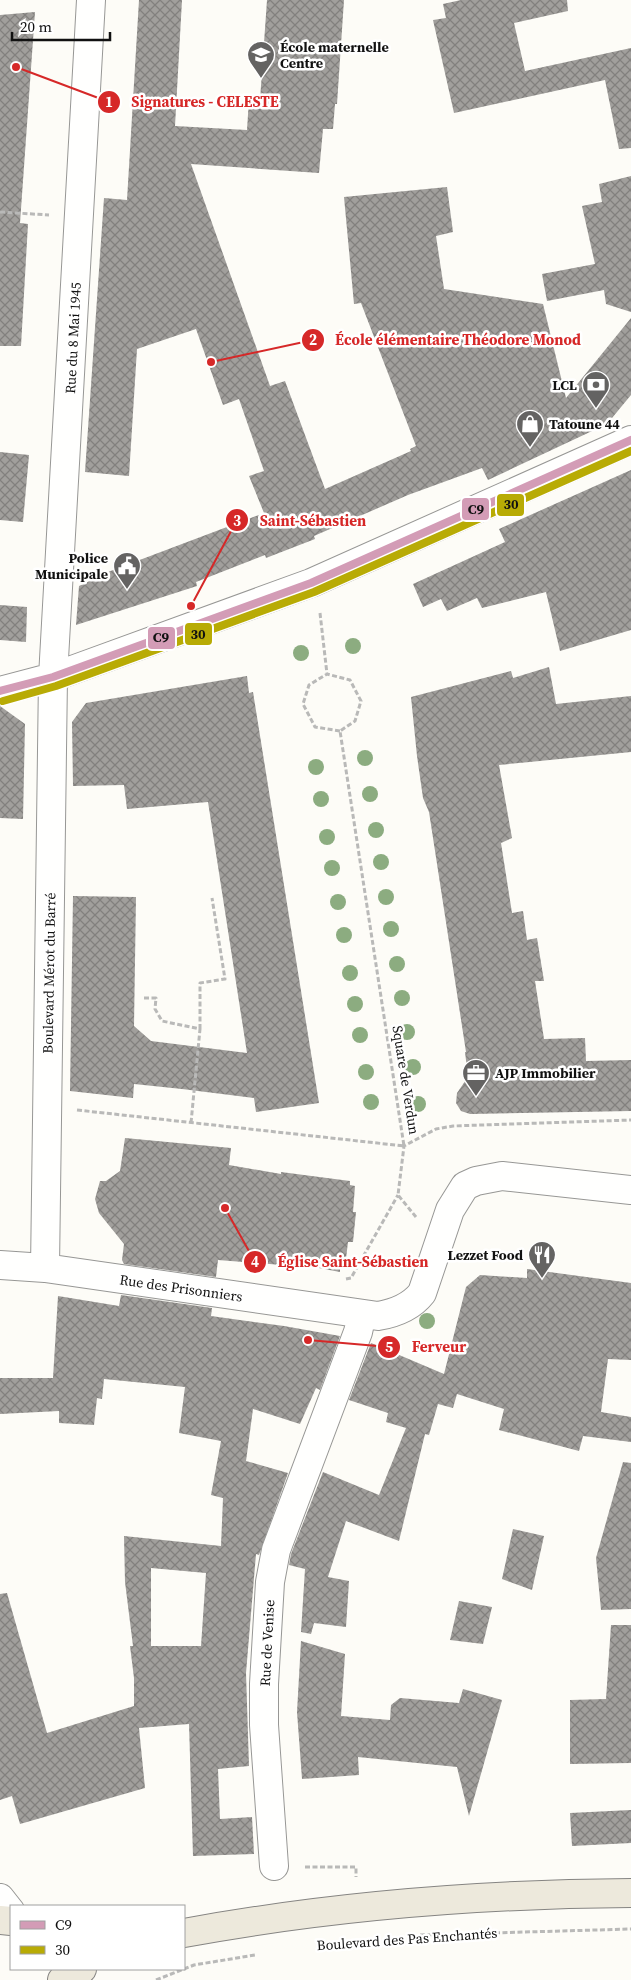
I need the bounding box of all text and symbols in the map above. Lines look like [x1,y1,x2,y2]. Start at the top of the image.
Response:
scale bar [12,10,110,42]
text: 20 m [20,16,52,37]
place label: École maternelle Centre [280,37,389,73]
school or university icon: École maternelle Centre [246,40,276,79]
callout: Signatures - CELESTE [96,87,288,117]
text: 1 [105,91,113,112]
text: Signatures - CELESTE [131,91,279,112]
street label: Rue du 8 Mai 1945 [60,282,86,394]
callout: École élémentaire Théodore Monod [300,325,591,355]
text: 2 [309,329,317,350]
text: École élémentaire Théodore Monod [335,329,581,350]
bank icon: LCL [581,370,611,409]
place label: LCL [552,375,577,395]
shop icon: Tatoune 44 [515,409,545,448]
place label: Tatoune 44 [549,414,620,434]
line badge: 30 [496,493,525,517]
text: 30 [503,494,519,514]
line badge: C9 [461,497,490,521]
text: C9 [468,499,485,519]
callout: Saint-Sébastien [225,505,376,535]
text: 3 [233,510,241,531]
text: Saint-Sébastien [260,510,366,531]
place label: Police Municipale [35,548,108,584]
public building icon: Police Municipale [112,551,142,590]
line badge: 30 [184,622,213,646]
text: 30 [190,624,206,644]
line badge: C9 [147,626,176,650]
text: C9 [153,627,170,647]
street label: Boulevard Mérot du Barré [38,892,60,1054]
street label: Square de Verdun [388,1024,425,1136]
office icon: AJP Immobilier [461,1058,491,1097]
place label: AJP Immobilier [495,1063,596,1083]
restaurant icon: Lezzet Food [527,1240,557,1279]
place label: Lezzet Food [448,1245,524,1265]
callout: Église Saint-Sébastien [242,1247,439,1277]
text: 4 [251,1251,259,1272]
text: Église Saint-Sébastien [277,1251,429,1272]
street label: Rue des Prisonniers [118,1269,244,1307]
callout: Ferveur [377,1332,476,1362]
text: 5 [385,1336,393,1357]
text: Ferveur [412,1336,466,1357]
street label: Rue de Venise [255,1599,279,1687]
legend [10,1905,185,1970]
text: C9 [55,1914,72,1935]
street label: Boulevard des Pas Enchantés [316,1923,498,1955]
text: 30 [55,1939,70,1960]

